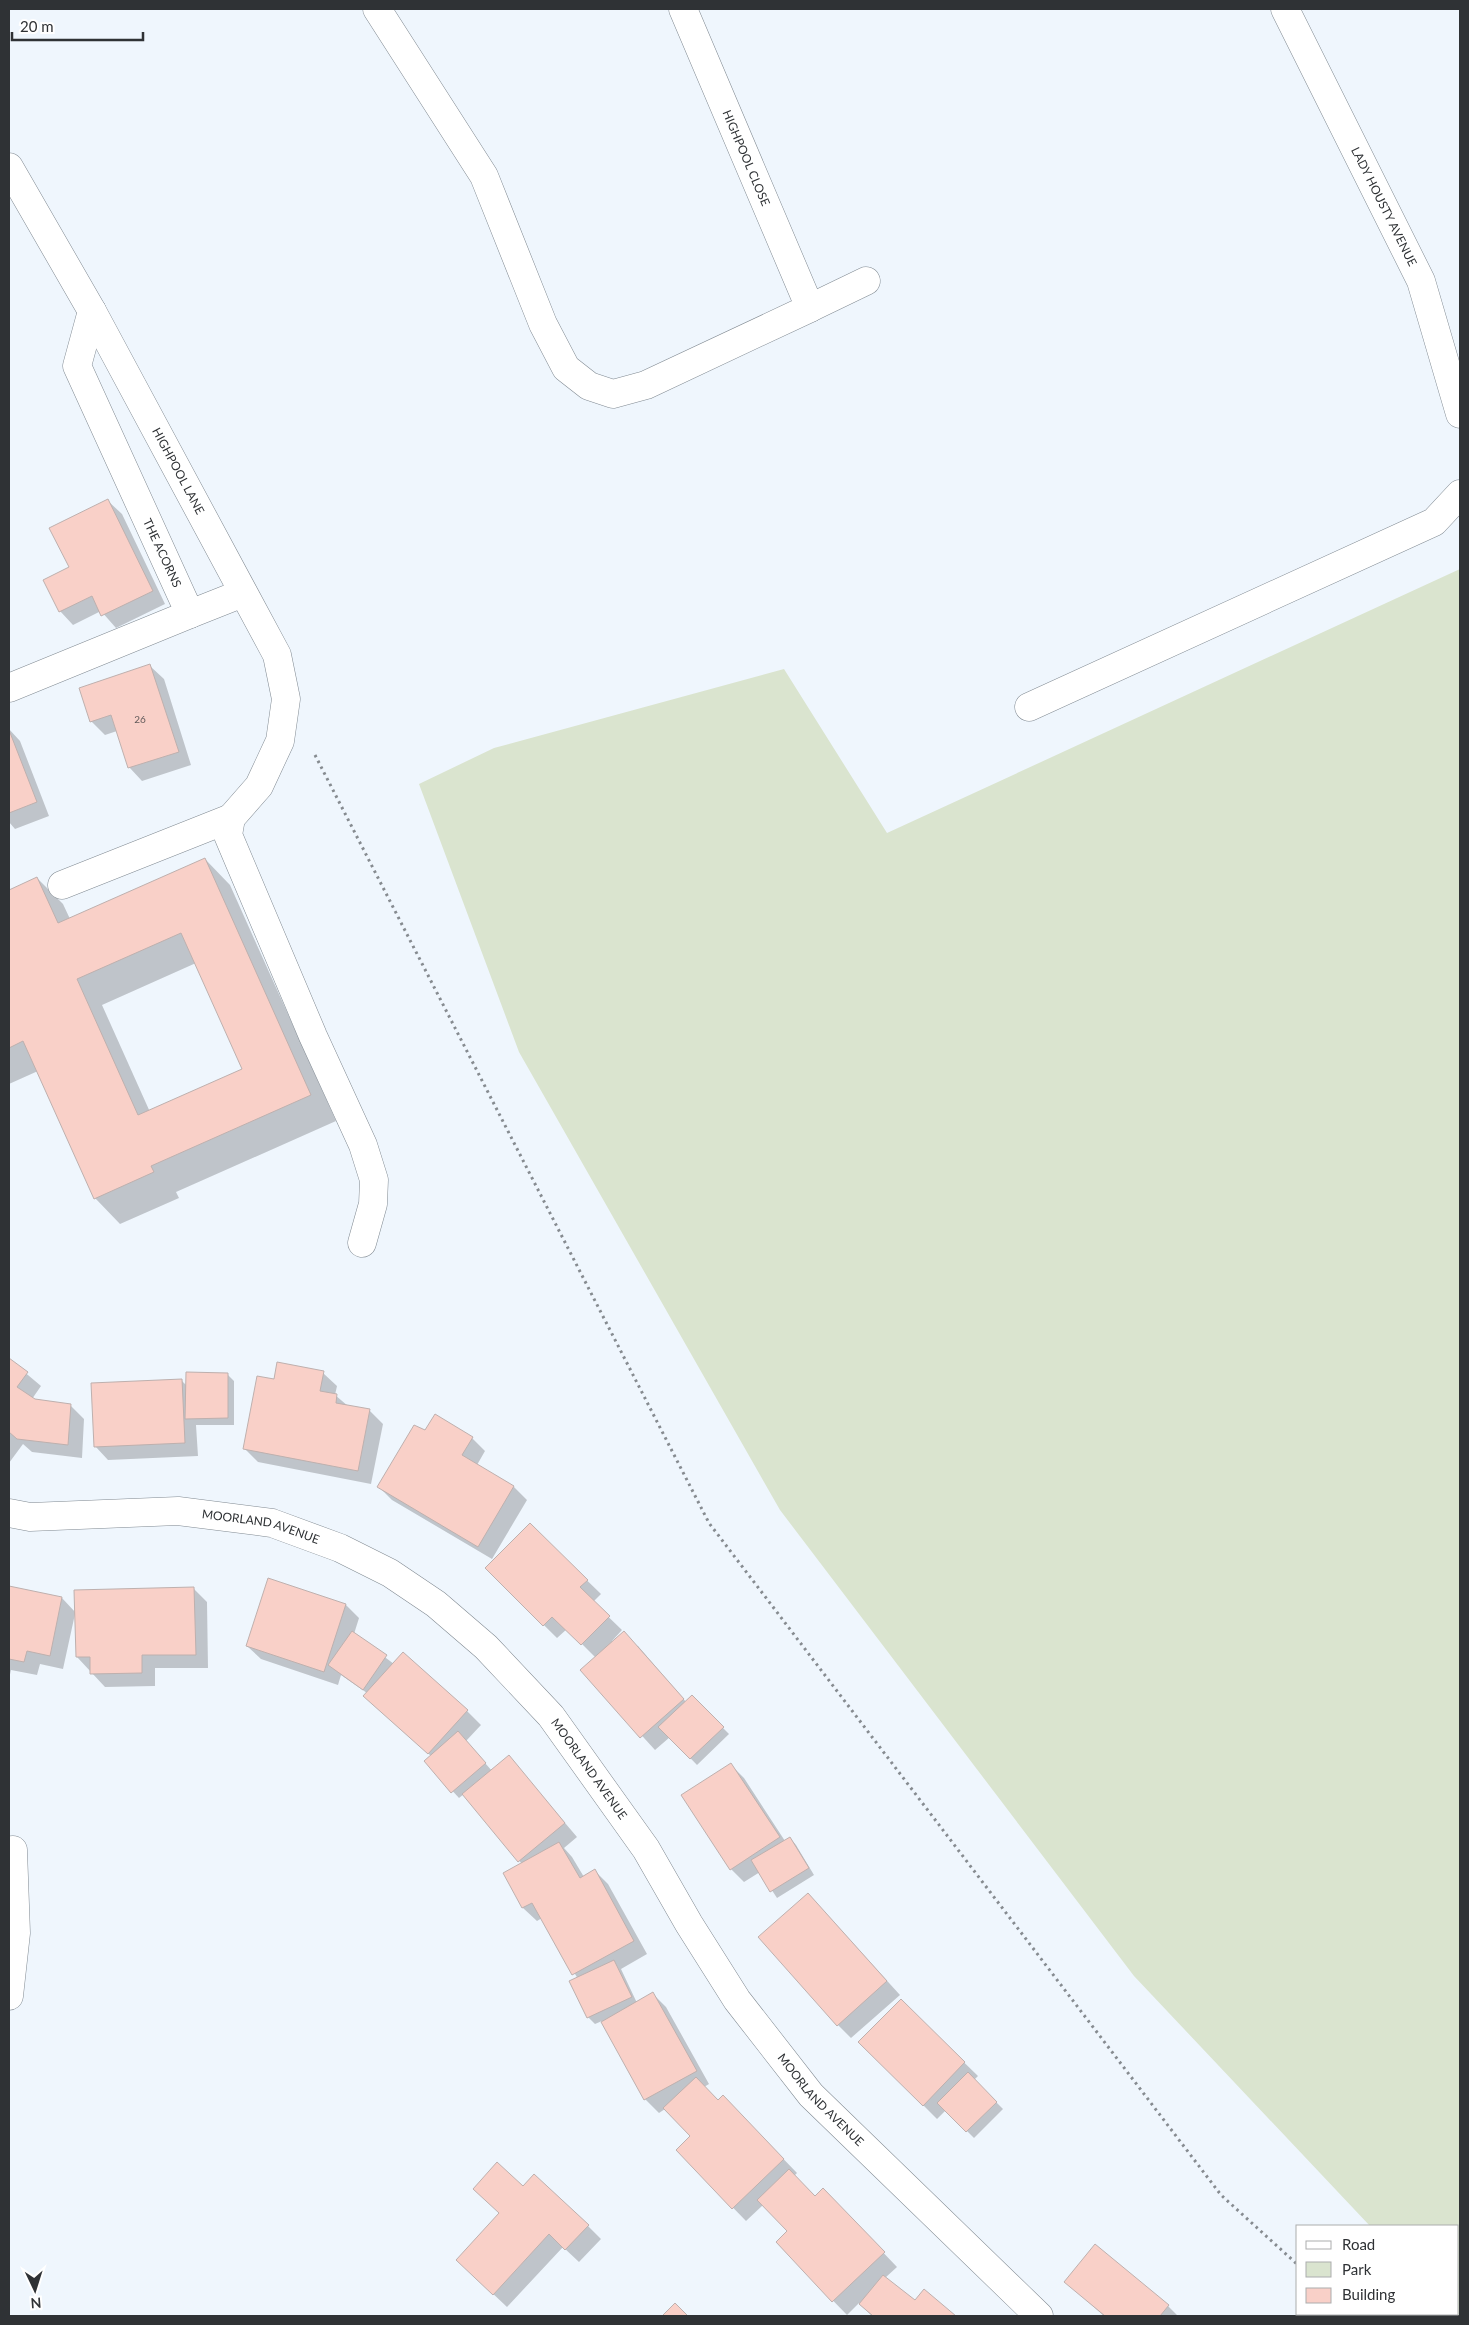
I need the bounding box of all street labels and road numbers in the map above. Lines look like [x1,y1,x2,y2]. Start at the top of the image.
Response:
street label: HIGHPOOL CLOSE [720,108,773,208]
street label: LADY HOUSTY AVENUE [1348,144,1420,269]
street label: HIGHPOOL LANE [149,425,208,517]
street label: THE ACORNS [140,516,185,590]
street label: MOORLAND AVENUE [201,1506,322,1547]
street label: MOORLAND AVENUE [548,1715,630,1822]
street label: MOORLAND AVENUE [775,2050,867,2149]

